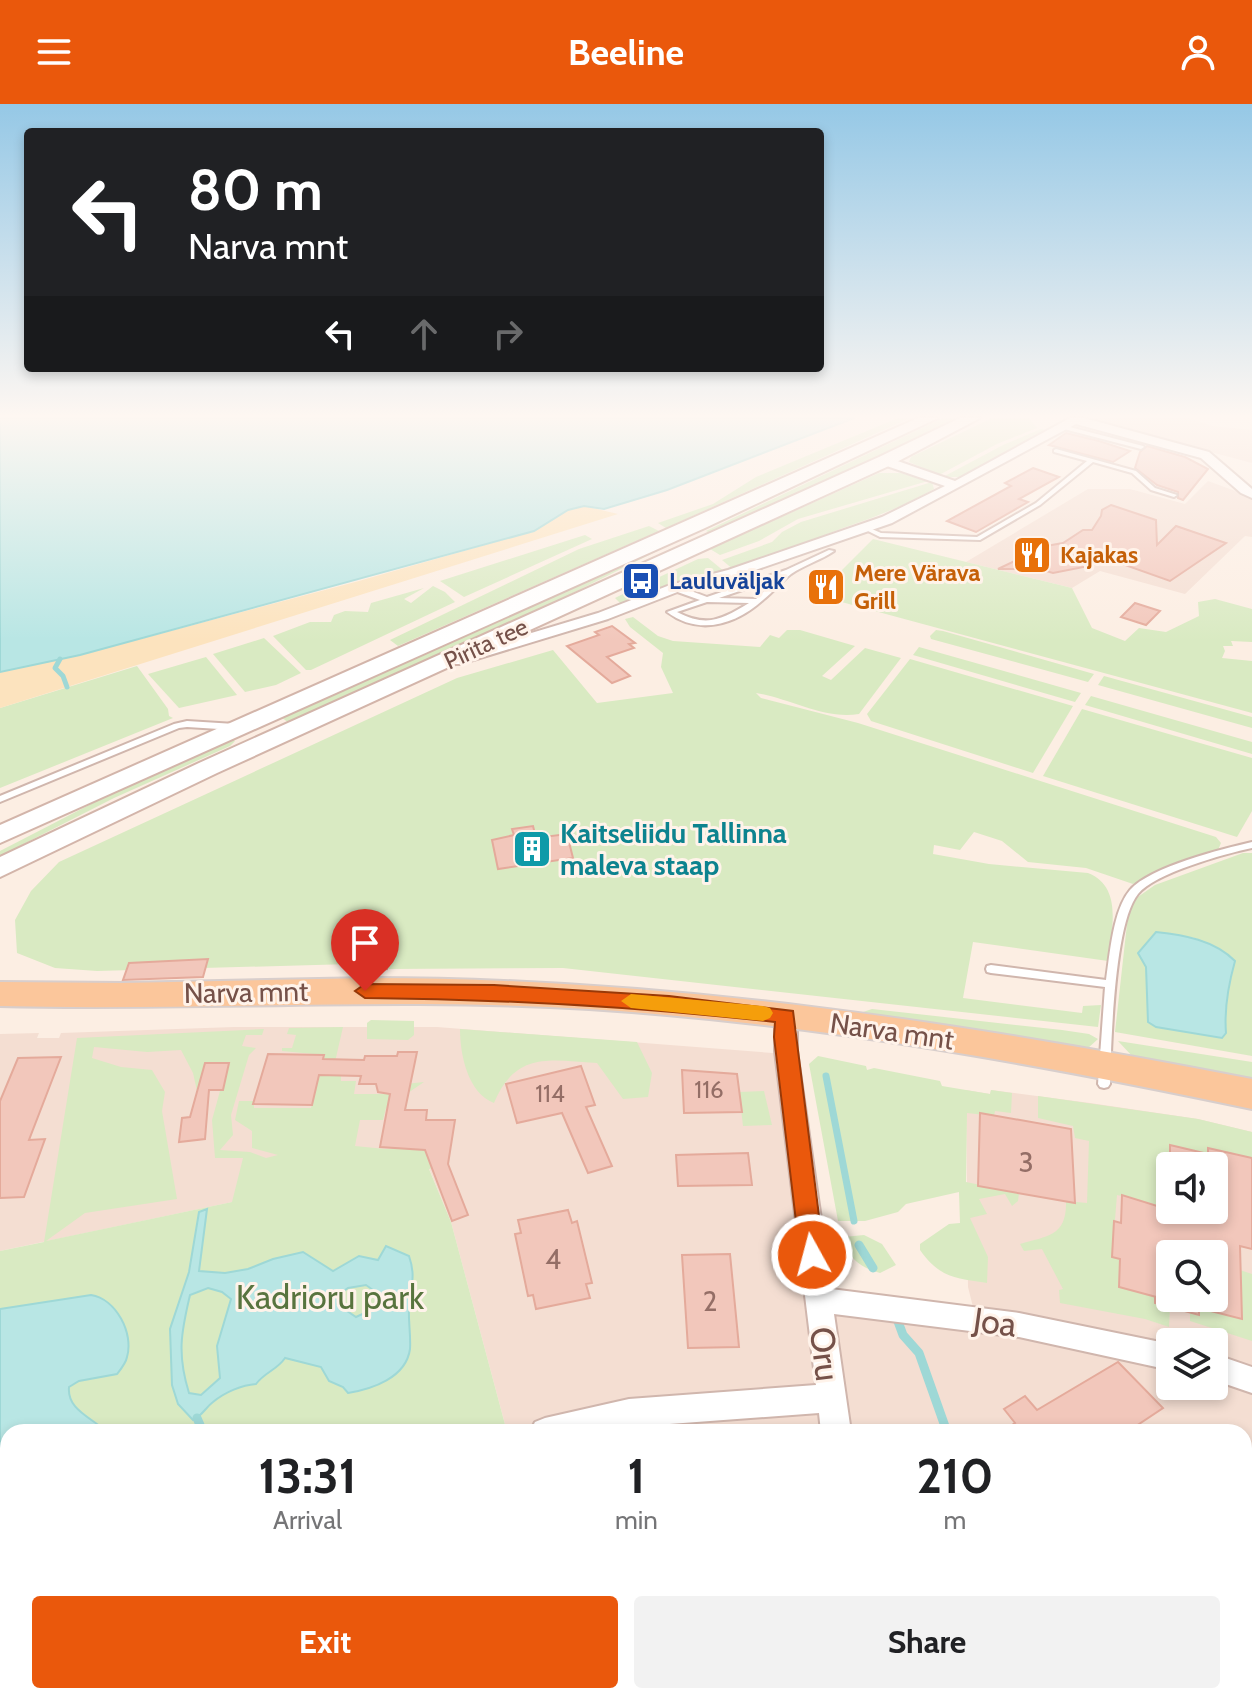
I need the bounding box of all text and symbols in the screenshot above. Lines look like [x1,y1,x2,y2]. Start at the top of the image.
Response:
icon: menu [32,30,76,74]
text: Beeline [568,30,684,74]
icon: person [1176,30,1220,74]
text: 80 m [188,156,323,224]
icon: left [56,160,160,264]
text: Narva mnt [188,224,348,268]
icon: left [318,312,362,356]
icon: ahead [402,312,446,356]
icon: right [486,312,530,356]
restaurant icon: Kajakas [1011,534,1053,576]
place label: Kajakas [1060,540,1138,569]
place label: Mere Värava Grill [854,558,980,615]
bus stop icon: Lauluväljak [620,560,662,602]
place label: Lauluväljak [669,566,785,595]
restaurant icon: Mere Värava Grill [805,566,847,608]
street label: Pirita tee [439,612,532,675]
place label: Kaitseliidu Tallinna maleva staap [560,816,787,882]
building icon: Kaitseliidu Tallinna maleva staap [511,828,553,870]
pin [331,909,399,991]
icon: arrive [343,921,387,965]
street label: Narva mnt [183,974,309,1010]
street label: Narva mnt [828,1006,956,1056]
house number: 116 [694,1075,724,1104]
house number: 114 [535,1079,565,1108]
house number: 3 [1018,1145,1034,1179]
map controls [1156,1152,1228,1400]
button: sound [1156,1152,1228,1224]
position arrow [770,1213,854,1297]
button: search [1156,1240,1228,1312]
house number: 4 [545,1242,561,1276]
park label: Kadrioru park [236,1276,425,1318]
house number: 2 [703,1284,717,1318]
street label: Joa [970,1298,1020,1346]
street label: Oru [801,1324,849,1384]
button: layers [1156,1328,1228,1400]
text: 13:31 [259,1447,356,1505]
text: 1 [628,1447,645,1505]
text: 210 [916,1447,993,1505]
text: Arrival [273,1504,342,1536]
text: min [615,1504,658,1536]
text: m [944,1504,966,1536]
button: Exit [32,1596,618,1688]
button: Share [634,1596,1220,1688]

